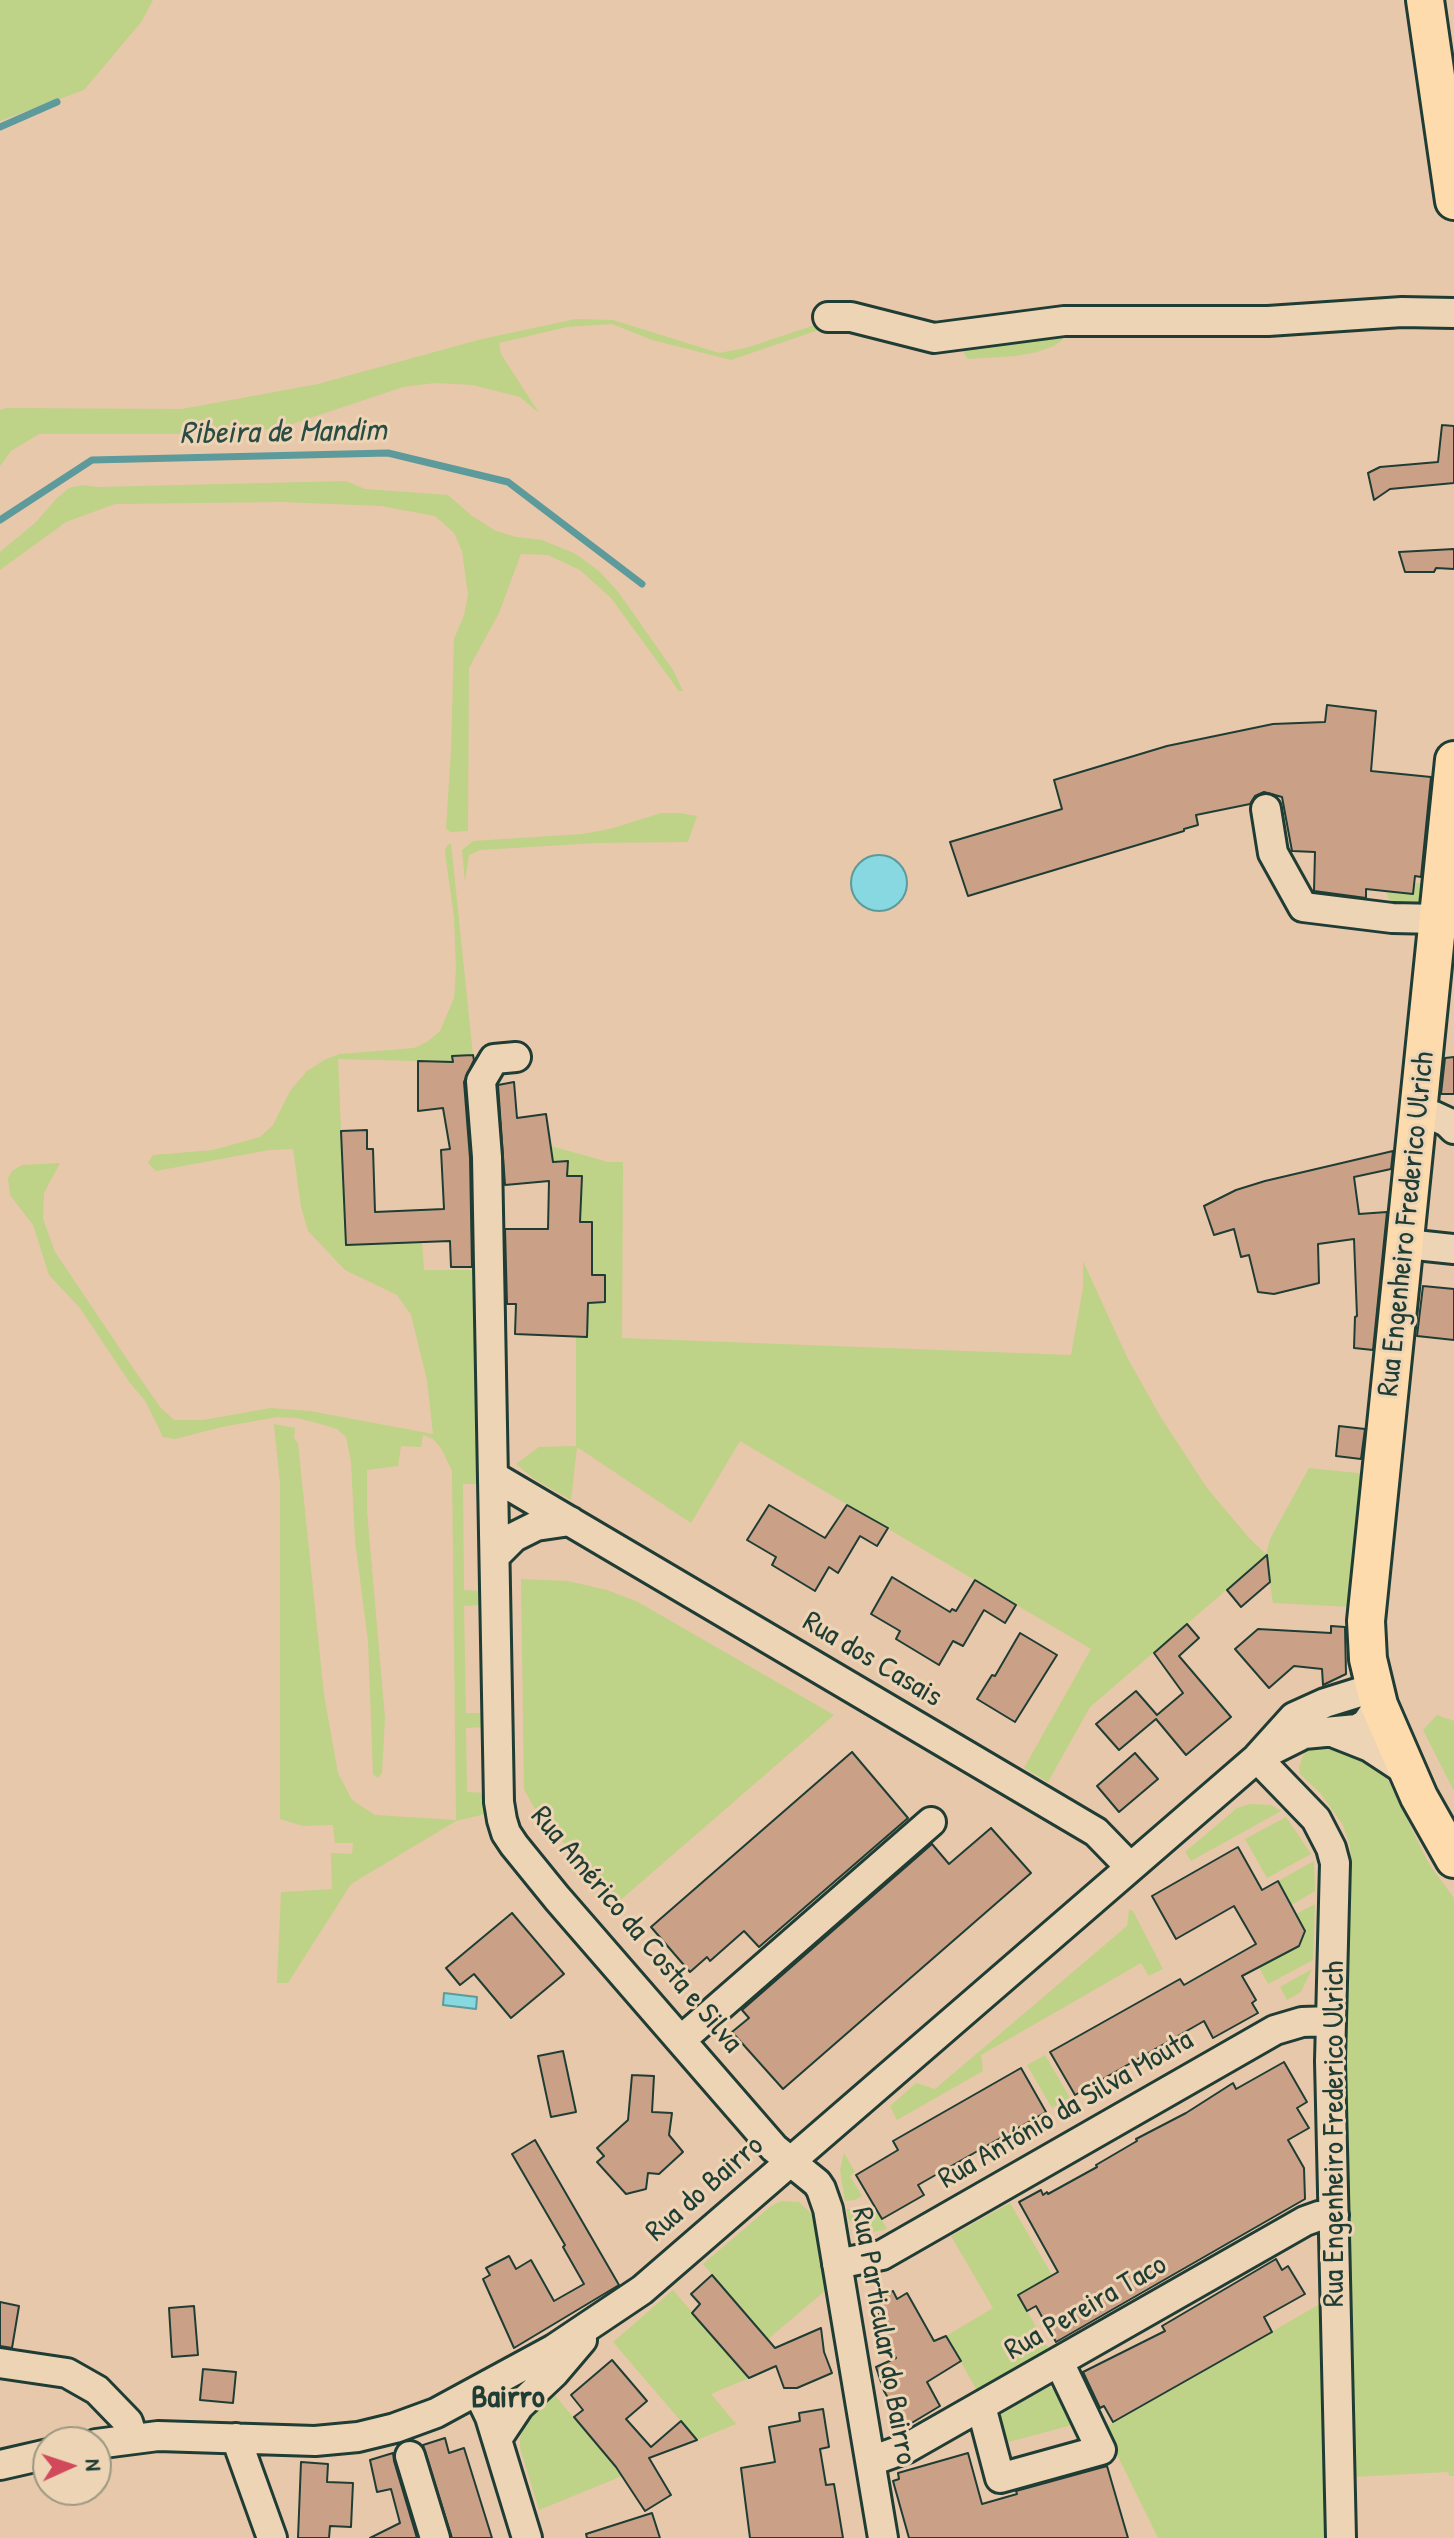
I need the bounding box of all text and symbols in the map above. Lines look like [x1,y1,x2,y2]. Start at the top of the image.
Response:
water label: Ribeira de Mandim [179,412,387,454]
street label: Rua Engenheiro Frederico Ulrich [1371,1050,1443,1398]
street label: Rua dos Casais [796,1604,948,1716]
street label: Rua Américo da Costa e Silva [522,1799,750,2061]
street label: Rua Engenheiro Frederico Ulrich [1317,1961,1353,2307]
street label: Rua António da Silva Mouta [932,2022,1200,2198]
street label: Rua do Bairro [639,2128,771,2250]
street label: Rua Particular do Bairro [843,2205,923,2467]
street label: Rua Pereira Taco [999,2247,1173,2369]
district label: Bairro [471,2379,545,2417]
north arrow [32,2426,112,2506]
text: N [79,2458,109,2471]

